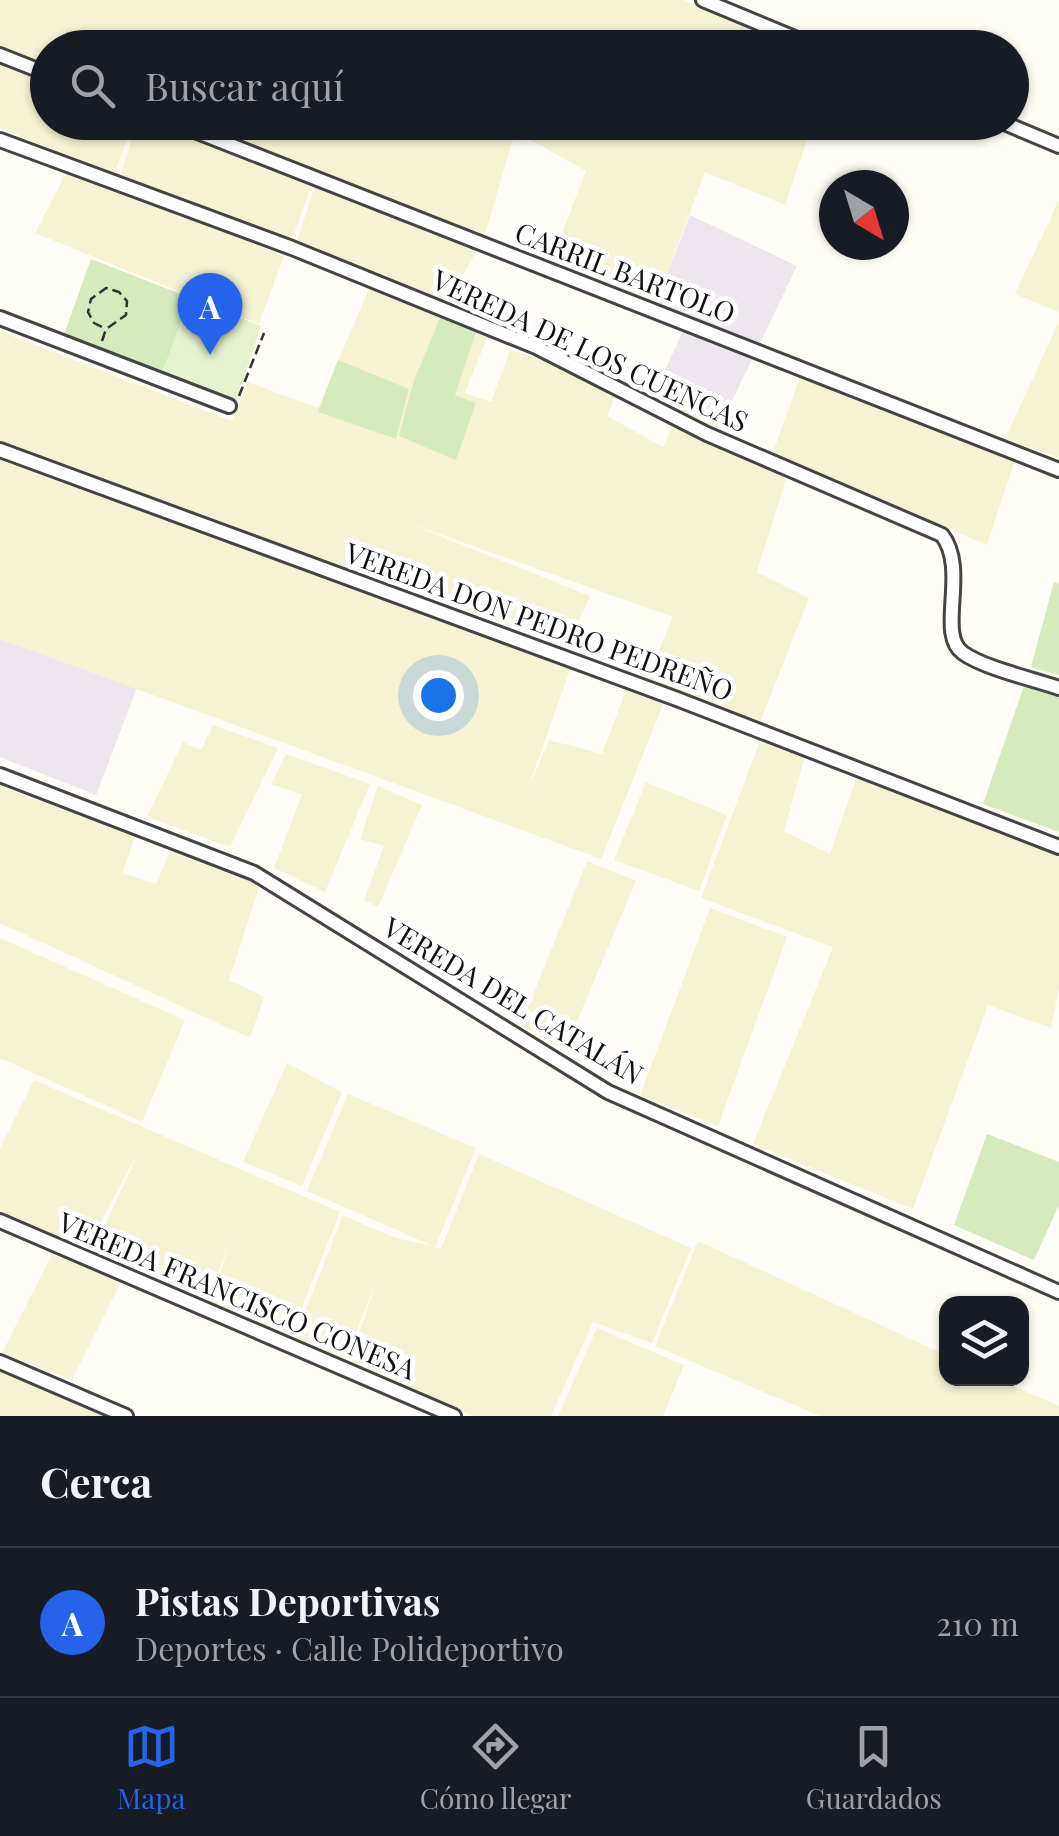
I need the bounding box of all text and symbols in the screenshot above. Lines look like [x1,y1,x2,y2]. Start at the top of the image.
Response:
search box [30,30,1029,140]
icon: search [65,58,120,113]
text: Buscar aquí [145,60,344,111]
north arrow [819,170,909,260]
street label: CARRIL BARTOLO [510,213,741,331]
street label: VEREDA DE LOS CUENCAS [426,260,755,439]
pin: A [178,272,242,355]
street label: VEREDA DON PEDRO PEDREÑO [340,533,738,708]
your location [413,670,464,721]
street label: VEREDA DEL CATALÁN [376,907,650,1092]
street label: VEREDA FRANCISCO CONESA [52,1202,422,1387]
map controls [939,1296,1029,1386]
button: layers [939,1296,1029,1386]
text: Cerca [40,1453,152,1509]
text: Pistas Deportivas [135,1575,440,1626]
text: A [62,1601,83,1644]
text: 210 m [936,1601,1019,1644]
text: Deportes · Calle Polideportivo [135,1626,564,1669]
tab: Mapa [117,1719,186,1816]
tab: Cómo llegar [420,1719,572,1816]
tab: Guardados [806,1719,942,1816]

